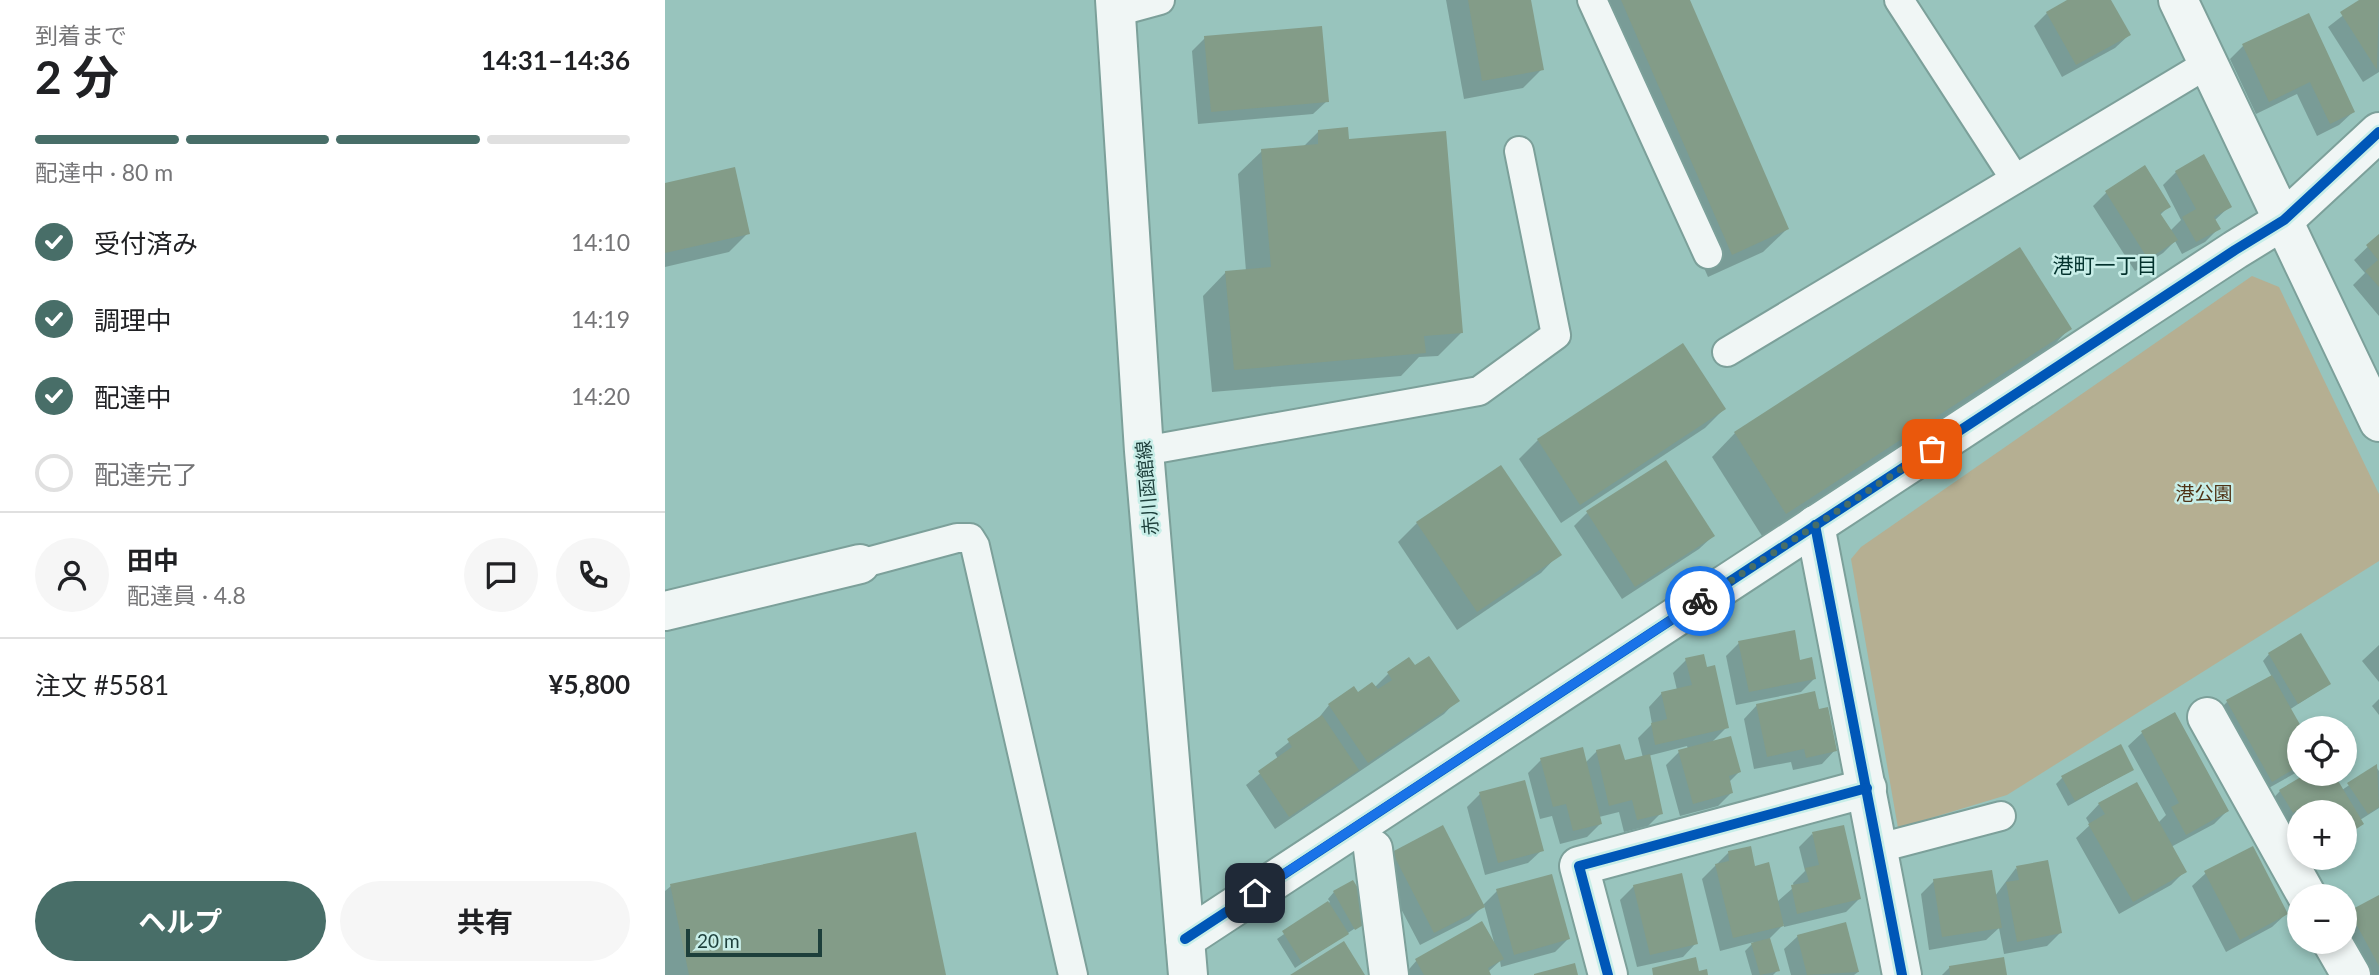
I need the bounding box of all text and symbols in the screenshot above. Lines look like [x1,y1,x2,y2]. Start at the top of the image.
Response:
text: 到着まで [35,21,127,49]
text: 14:31–14:36 [481,44,630,76]
text: 2 分 [35,49,119,104]
text: 配達中 · 80 m [35,158,173,186]
icon: check [35,223,73,261]
text: 受付済み [94,227,198,259]
text: 14:10 [571,228,630,256]
district label: 港町一丁目 [2053,252,2158,277]
icon: check [35,300,73,338]
text: 調理中 [94,304,172,336]
text: 14:19 [571,305,630,333]
icon: check [35,377,73,415]
text: 配達中 [94,381,172,413]
text: 14:20 [571,382,630,410]
pin [1902,419,1962,479]
icon: bag [1913,430,1951,468]
street label: 赤川函館線 [1131,440,1162,536]
text: 配達完了 [94,458,198,490]
park label: 港公園 [2175,481,2233,504]
button: person [35,538,109,612]
button: chat [464,538,538,612]
button: phone [556,538,630,612]
text: 田中 [127,544,179,576]
courier [1665,566,1735,636]
text: 配達員 · 4.8 [127,581,246,609]
icon: bike [1681,582,1719,620]
text: ¥5,800 [549,668,630,700]
text: 注文 #5581 [35,669,169,701]
map controls [2287,716,2357,954]
button: locate [2287,716,2357,786]
button: + [2287,800,2357,870]
pin [1225,863,1285,923]
icon: home [1236,874,1274,912]
button: ヘルプ [35,881,326,961]
button: 共有 [340,881,630,961]
button: − [2287,884,2357,954]
scale bar [686,926,823,958]
text: 20 m [697,929,740,952]

